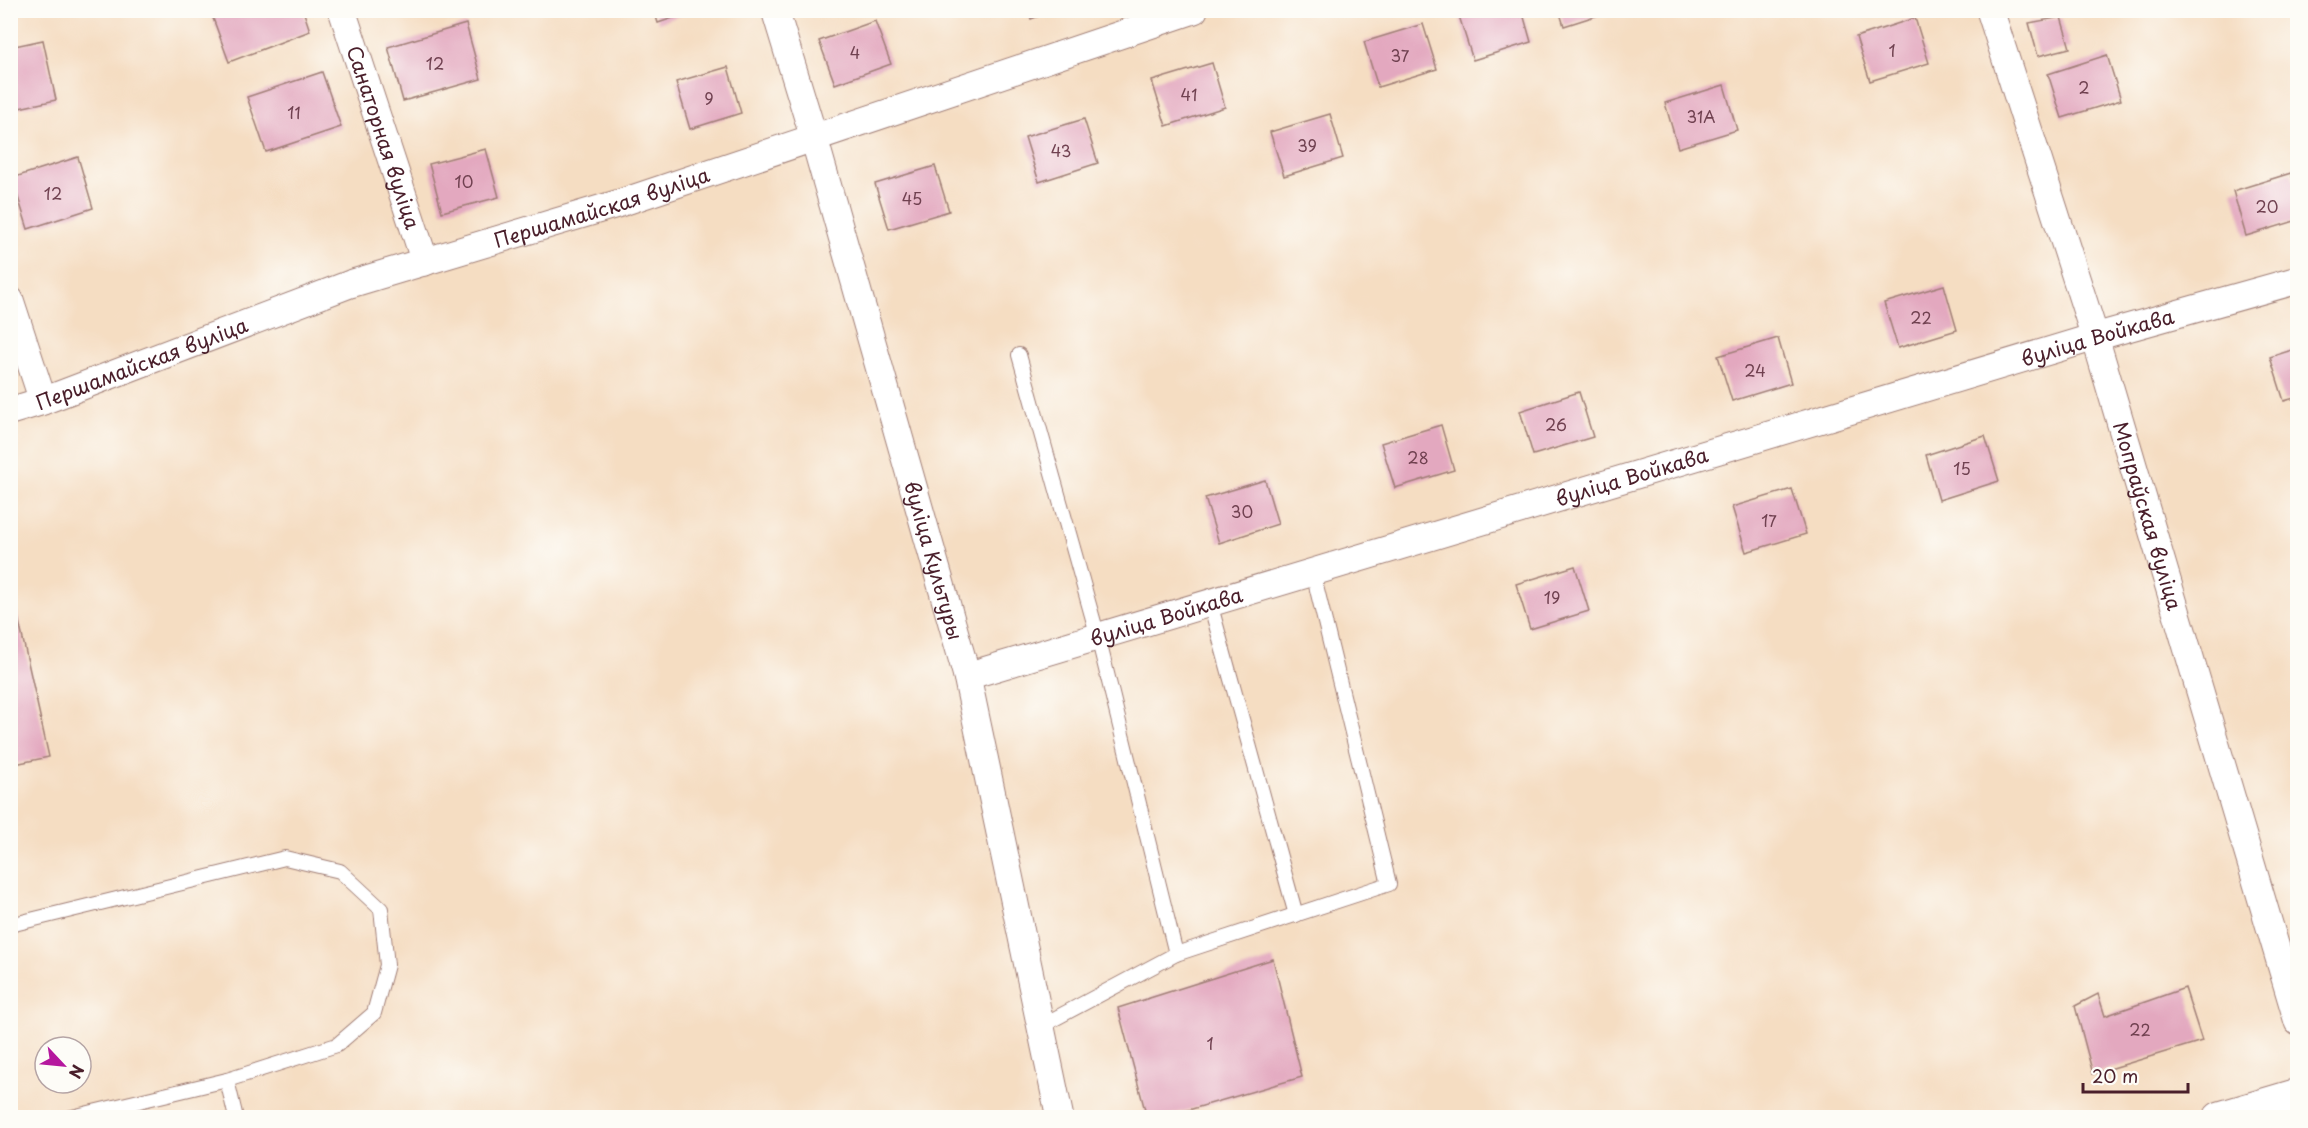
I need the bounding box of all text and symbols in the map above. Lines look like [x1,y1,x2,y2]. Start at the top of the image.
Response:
house number: 1 [1888,38,1896,62]
house number: 4 [850,40,860,64]
street label: Санаторная вуліца [340,42,428,234]
house number: 37 [1391,43,1410,67]
house number: 12 [426,51,444,75]
house number: 2 [2078,75,2090,99]
house number: 41 [1181,82,1197,106]
house number: 9 [704,86,714,110]
house number: 11 [287,100,301,124]
house number: 31А [1686,104,1716,128]
house number: 39 [1297,133,1317,157]
house number: 43 [1051,138,1071,162]
street label: Першамайская вуліца [490,159,714,255]
house number: 10 [455,169,473,193]
house number: 12 [44,181,62,205]
house number: 45 [902,186,922,210]
house number: 20 [2256,194,2278,218]
street label: вуліца Войкава [2017,301,2178,373]
house number: 22 [1910,305,1932,329]
street label: Першамайская вуліца [31,309,253,417]
house number: 24 [1744,358,1766,382]
house number: 26 [1545,412,1567,436]
street label: Мопраўская вуліца [2106,418,2190,614]
street label: вуліца Войкава [1552,439,1712,513]
house number: 28 [1407,445,1429,469]
house number: 15 [1953,456,1971,480]
street label: вуліца Культуры [897,477,971,643]
house number: 30 [1231,499,1253,523]
house number: 17 [1761,508,1777,532]
street label: вуліца Войкава [1086,579,1247,653]
house number: 19 [1544,585,1560,609]
house number: 22 [2129,1017,2151,1041]
house number: 1 [1206,1031,1214,1055]
north arrow [33,1035,93,1095]
scale bar [2083,1056,2188,1094]
text: N [64,1061,91,1083]
text: 20 m [2092,1062,2138,1089]

